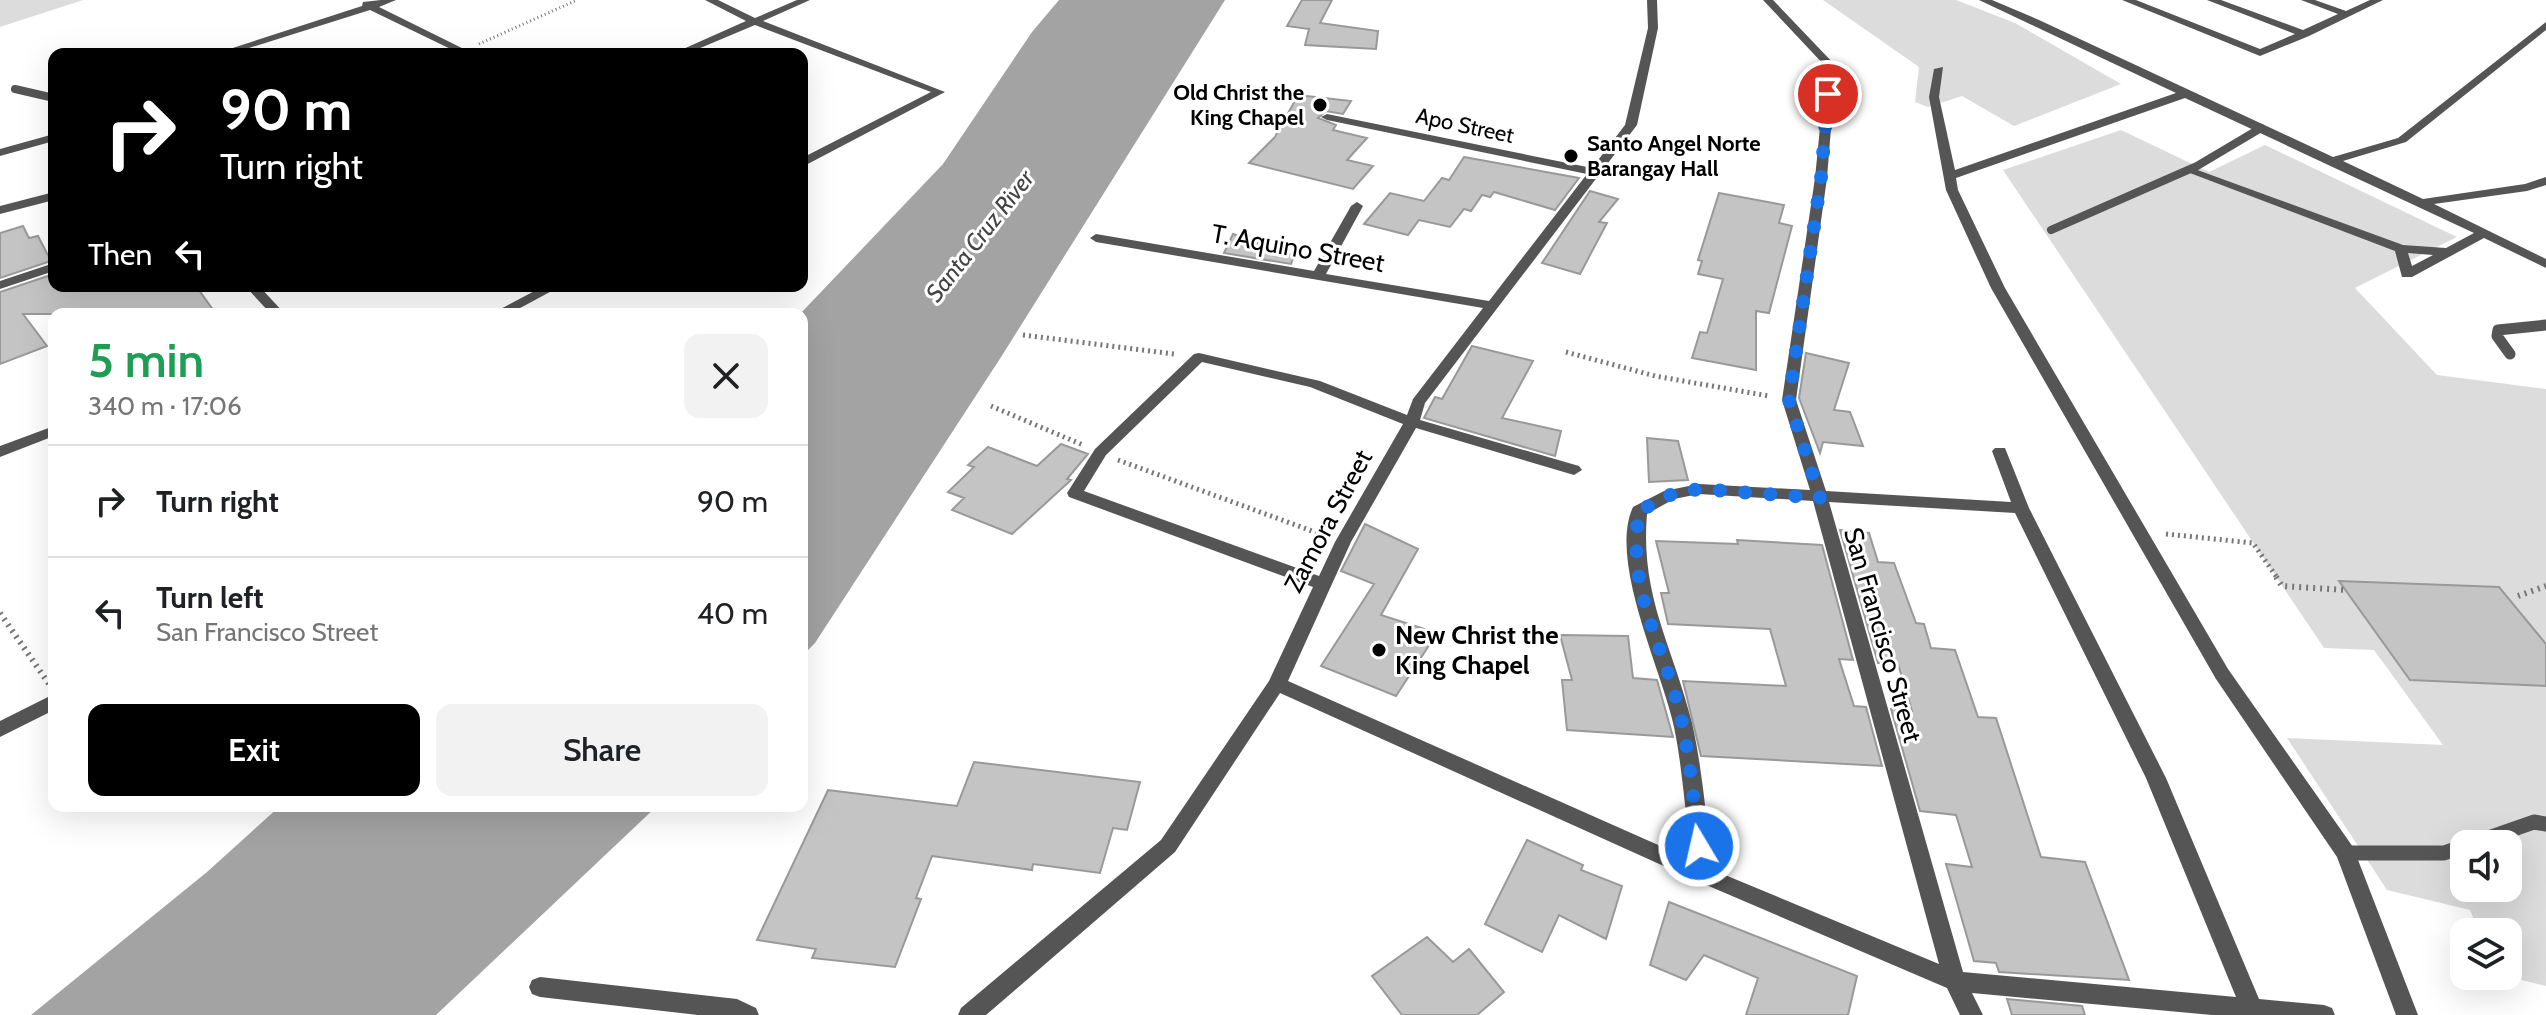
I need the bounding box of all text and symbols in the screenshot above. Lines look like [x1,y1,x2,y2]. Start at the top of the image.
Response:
pin [1794,60,1862,128]
icon: arrive [1806,72,1850,116]
text: 90 m [220,76,352,144]
place label: Old Christ the King Chapel [1173,79,1304,131]
icon: right [88,80,192,184]
marker: Old Christ the King Chapel [1311,96,1329,114]
street label: Apo Street [1413,102,1517,149]
place label: Santo Angel Norte Barangay Hall [1587,130,1761,182]
text: Turn right [220,144,363,188]
marker: Santo Angel Norte Barangay Hall [1562,147,1580,165]
water label: Santa Cruz River [919,163,1041,307]
street label: T. Aquino Street [1209,217,1387,279]
icon: left [168,232,212,276]
text: Then [88,236,152,273]
text: 5 min [88,331,204,389]
button: close [684,334,768,418]
text: 340 m · 17:06 [88,390,242,422]
street label: Zamora Street [1277,444,1379,598]
icon: right [88,479,132,523]
text: Turn right [156,483,279,520]
text: 90 m [697,483,768,520]
street label: San Francisco Street [1837,524,1929,746]
text: Turn left [156,579,264,616]
icon: left [88,591,132,635]
text: 40 m [697,595,768,632]
text: San Francisco Street [156,616,378,648]
place label: New Christ the King Chapel [1395,619,1559,681]
marker: New Christ the King Chapel [1370,641,1388,659]
button: Exit [88,704,420,796]
button: Share [436,704,768,796]
position arrow [1657,804,1741,888]
map controls [2450,830,2522,990]
button: sound [2450,830,2522,902]
button: layers [2450,918,2522,990]

